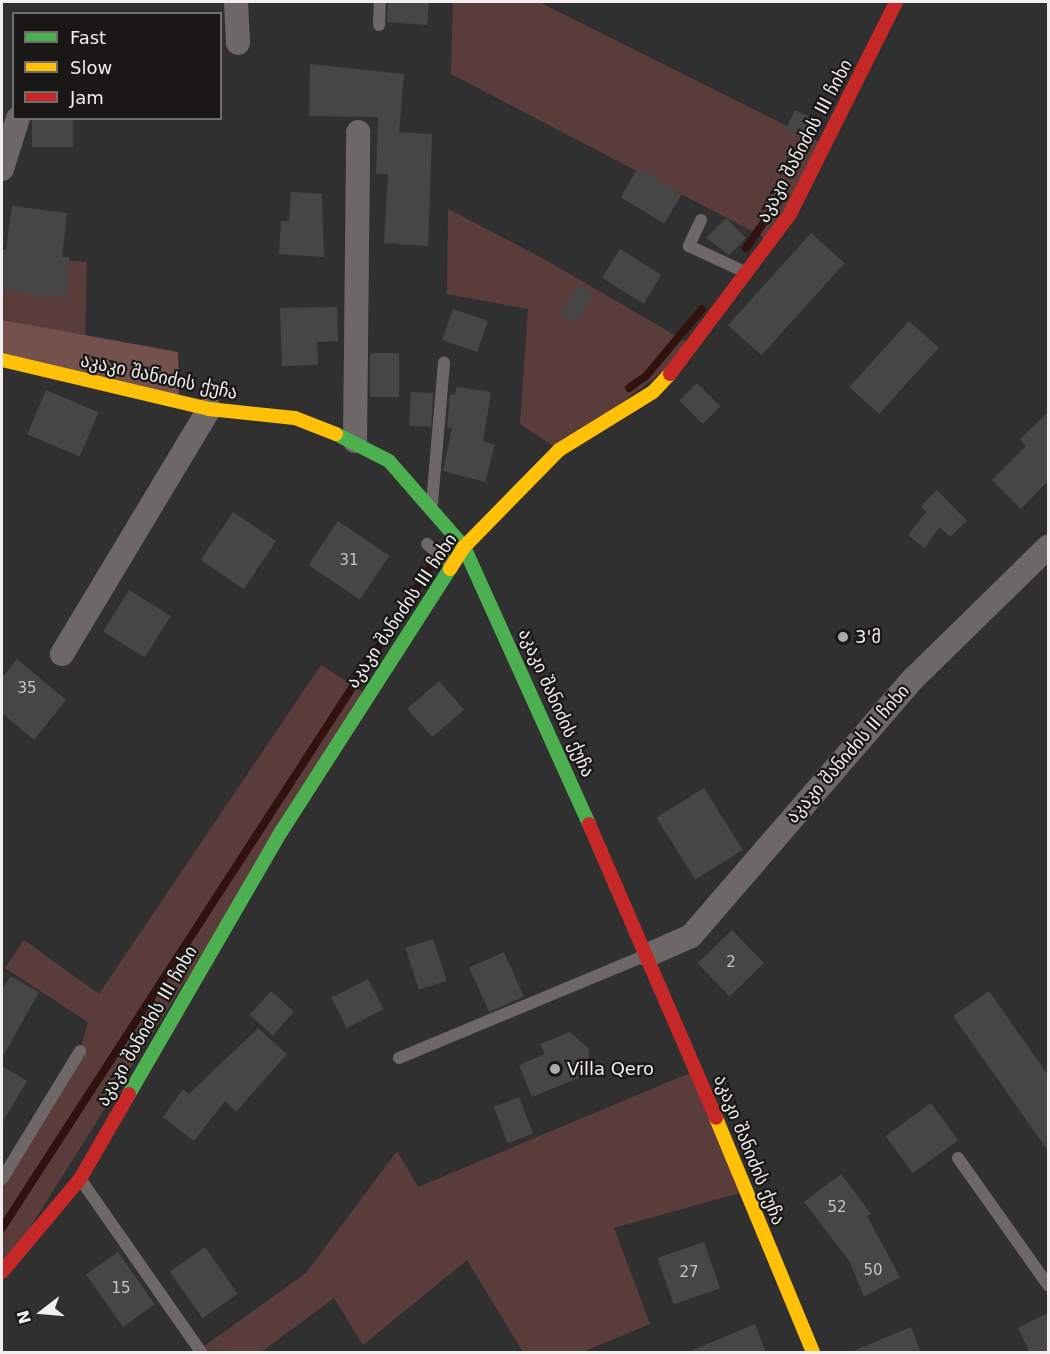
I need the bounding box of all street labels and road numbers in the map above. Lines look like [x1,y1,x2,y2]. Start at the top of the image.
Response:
street label: აკაკი შანიძის III ჩიხი [753,56,857,226]
street label: აკაკი შანიძის ქუჩა [79,350,239,404]
street label: აკაკი შანიძის III ჩიხი [342,530,462,692]
street label: აკაკი შანიძის ქუჩა [514,626,598,780]
street label: აკაკი შანიძის II ჩიხი [782,680,914,828]
street label: აკაკი შანიძის III ჩიხი [92,942,202,1110]
street label: აკაკი შანიძის ქუჩა [709,1072,789,1228]

